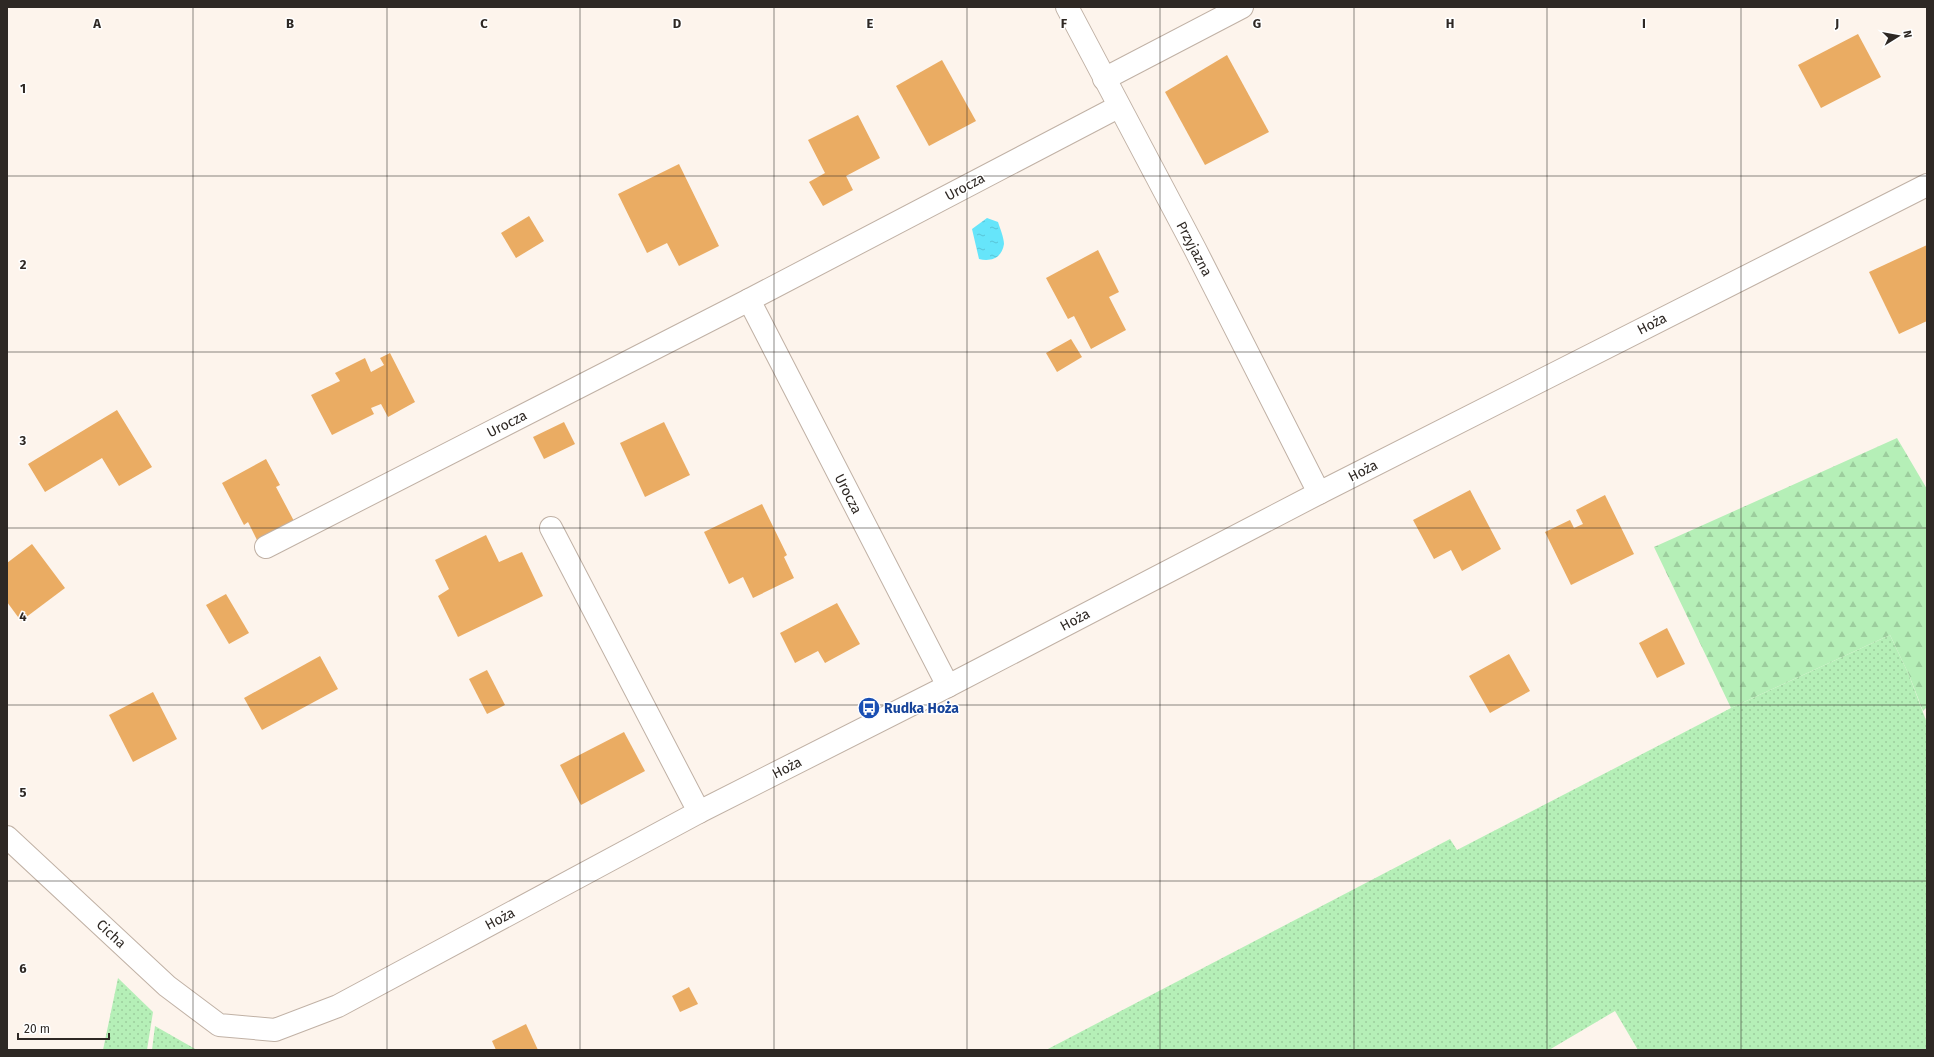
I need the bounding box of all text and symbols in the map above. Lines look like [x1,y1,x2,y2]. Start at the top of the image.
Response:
text: A [92,16,101,31]
text: B [286,16,294,31]
text: C [480,16,488,31]
text: D [673,16,682,31]
text: E [867,16,874,31]
text: F [1061,16,1068,31]
text: G [1253,16,1261,31]
text: H [1446,16,1454,31]
text: I [1642,16,1646,31]
text: J [1834,16,1839,31]
north arrow [1878,16,1918,56]
text: N [1900,29,1914,39]
text: 1 [20,81,26,96]
street label: Urocza [942,169,988,205]
street label: Przyjazna [1173,219,1215,279]
text: 2 [20,257,27,272]
street label: Hoża [1634,309,1670,339]
street label: Urocza [484,407,530,441]
text: 3 [19,433,27,448]
street label: Hoża [1345,456,1381,486]
street label: Urocza [831,471,865,517]
street label: Hoża [1057,605,1093,635]
text: 4 [19,609,27,624]
bus stop icon: Rudka Hoża [856,695,882,721]
place label: Rudka Hoża [884,700,959,717]
street label: Hoża [769,753,805,783]
text: 5 [20,785,27,800]
street label: Hoża [482,904,518,934]
street label: Cicha [93,916,129,952]
text: 6 [19,961,27,976]
scale bar [18,1015,109,1041]
text: 20 m [24,1022,50,1036]

